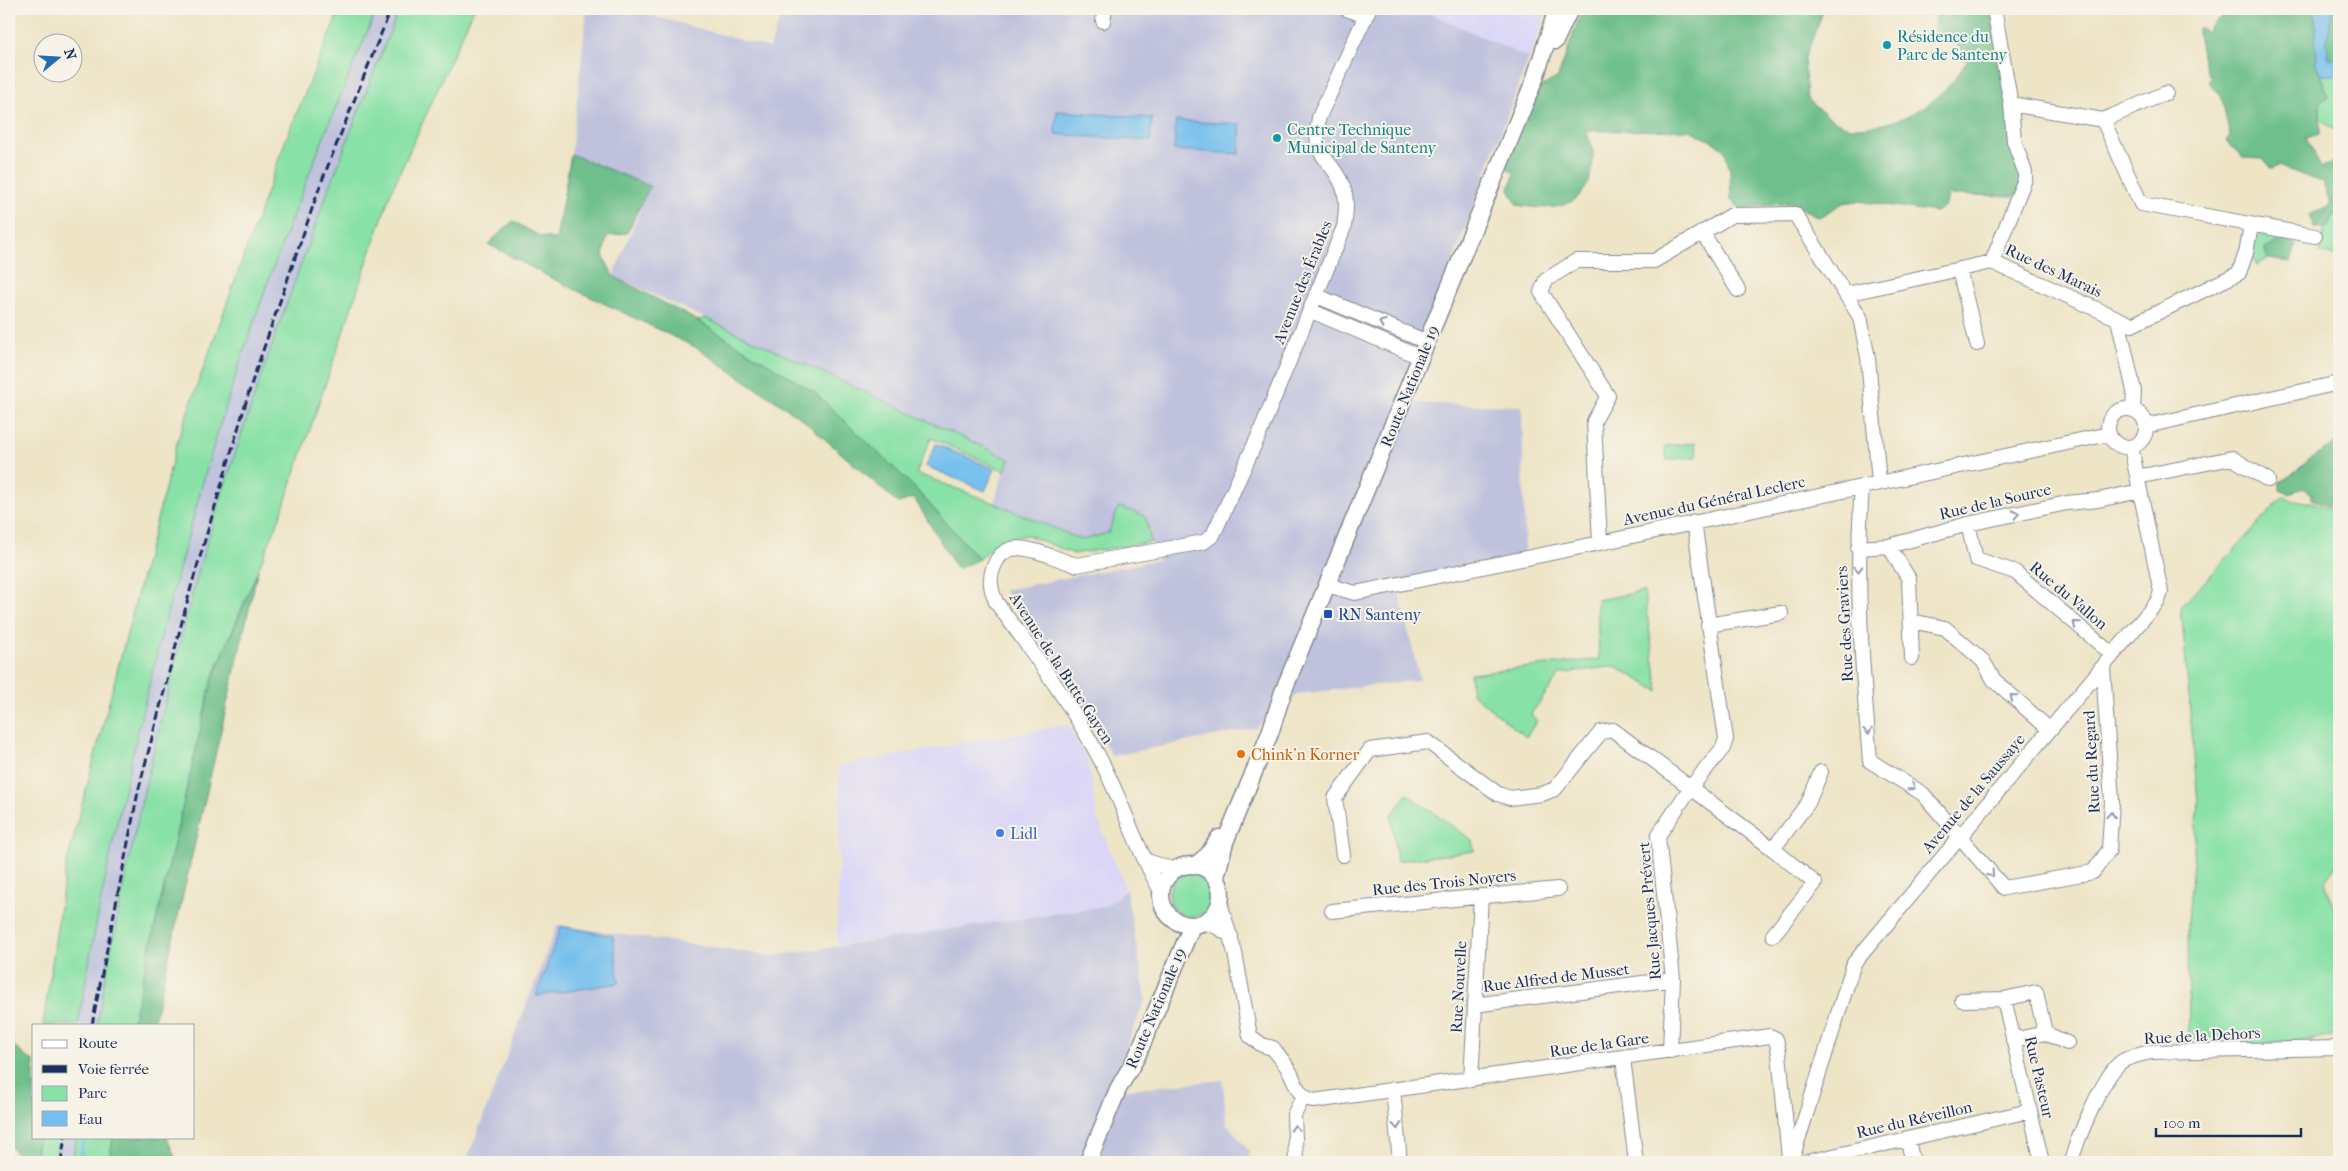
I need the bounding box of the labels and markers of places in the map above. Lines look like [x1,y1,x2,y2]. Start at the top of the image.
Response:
place label: Résidence du Parc de Santeny [1897,27,2007,64]
marker: Résidence du Parc de Santeny [1881,39,1893,51]
place label: Centre Technique Municipal de Santeny [1287,120,1436,157]
marker: Centre Technique Municipal de Santeny [1271,132,1283,144]
place label: RN Santeny [1338,605,1421,624]
marker: RN Santeny [1322,608,1334,620]
place label: Chink'n Korner [1251,745,1359,764]
marker: Chink'n Korner [1235,748,1247,760]
place label: Lidl [1010,824,1038,843]
marker: Lidl [994,827,1006,839]

